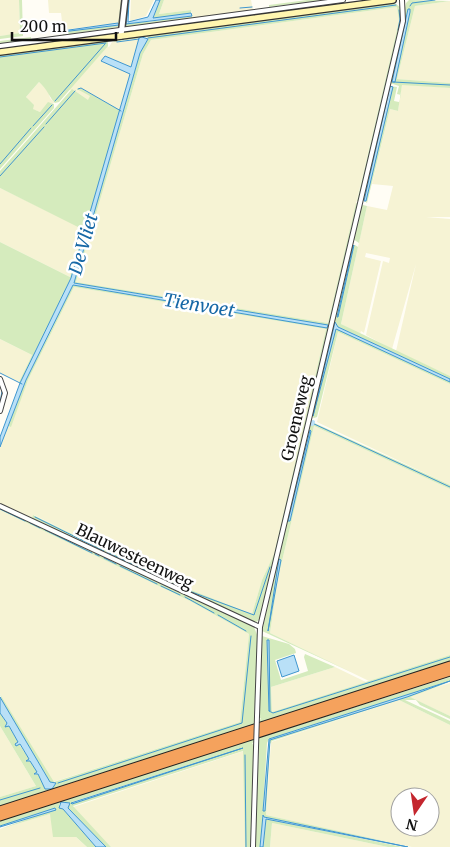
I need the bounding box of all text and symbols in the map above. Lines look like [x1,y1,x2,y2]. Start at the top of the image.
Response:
scale bar [12,10,116,42]
text: 200 m [20,17,67,36]
water label: De Vliet [63,210,103,278]
water label: Tienvoet [162,288,237,322]
street label: Groeneweg [276,373,316,463]
street label: Blauwesteenweg [73,519,197,593]
north arrow [390,787,440,837]
text: N [405,815,419,835]

